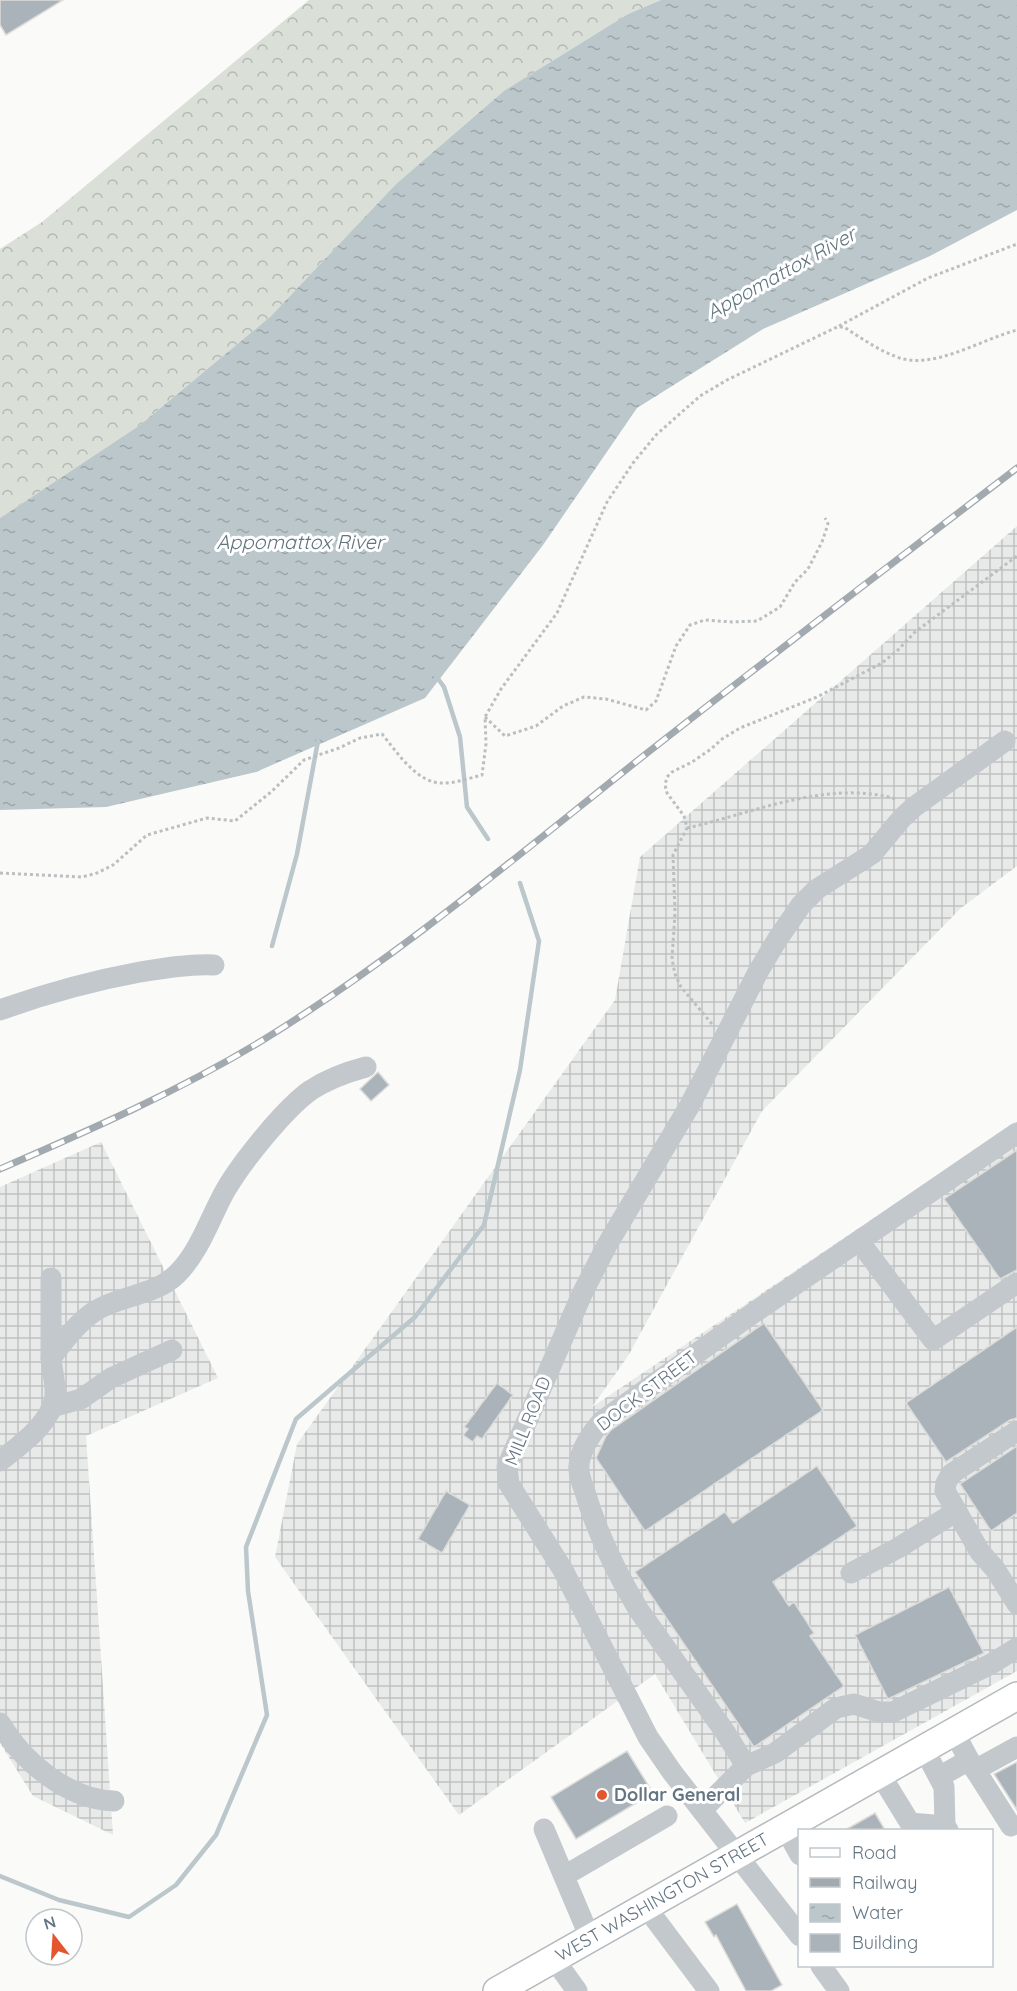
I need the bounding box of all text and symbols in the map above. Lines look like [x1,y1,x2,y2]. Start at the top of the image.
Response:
water label: Appomattox River [702,220,862,324]
water label: Appomattox River [216,529,386,554]
street label: DOCK STREET [592,1345,702,1436]
street label: MILL ROAD [499,1373,556,1469]
place label: Dollar General [614,1783,740,1806]
marker: Dollar General [595,1788,609,1802]
street label: WEST WASHINGTON STREET [551,1827,773,1966]
legend [798,1829,993,1967]
text: Road [852,1841,897,1864]
text: Railway [852,1871,918,1894]
text: Water [852,1901,903,1924]
north arrow [24,1907,84,1967]
text: N [41,1911,58,1934]
text: Building [852,1931,918,1954]

